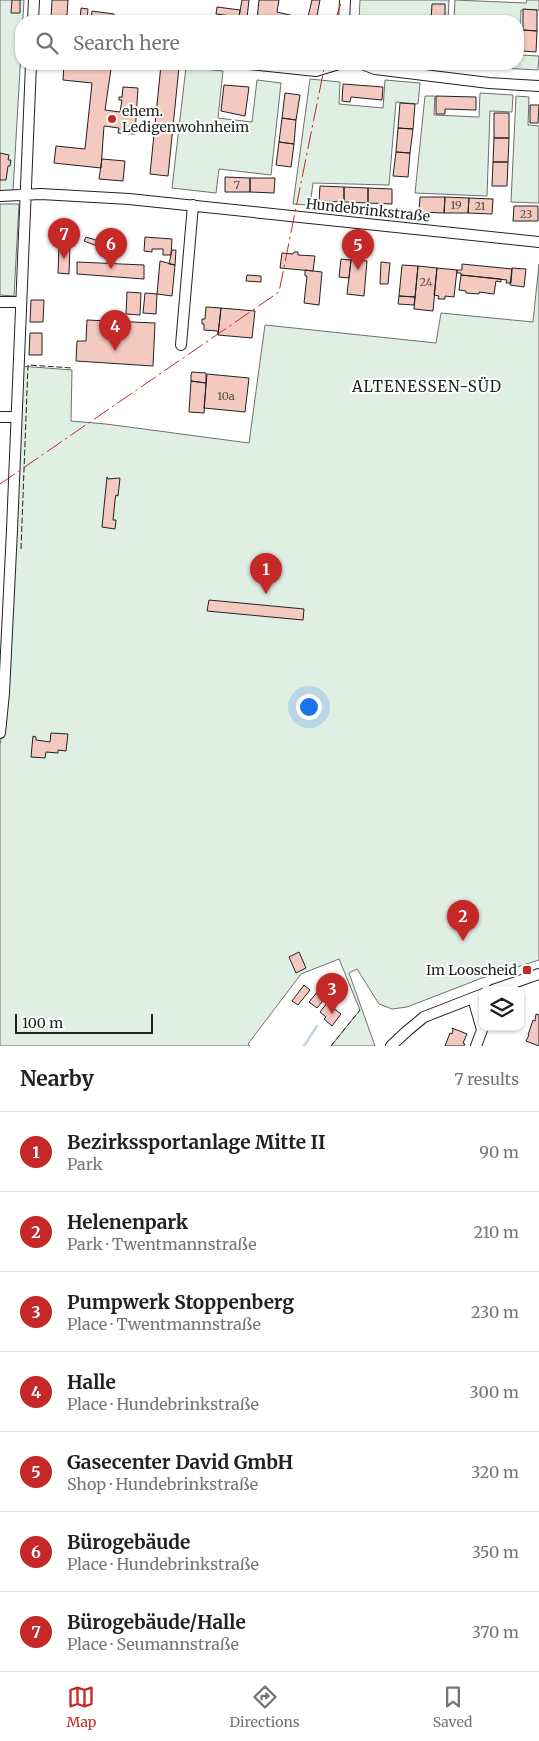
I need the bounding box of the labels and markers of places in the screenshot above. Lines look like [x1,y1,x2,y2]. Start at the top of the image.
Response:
place label: ehem. Ledigenwohnheim [122,102,249,136]
marker: ehem. Ledigenwohnheim [106,113,118,125]
pin: 7 [48,218,80,259]
pin: 6 [95,228,127,269]
pin: 5 [342,229,374,270]
pin: 4 [99,310,131,351]
pin: 1 [250,553,282,594]
pin: 2 [447,900,479,941]
place label: Im Looscheid [426,961,518,979]
marker: Im Looscheid [521,964,533,976]
pin: 3 [316,973,348,1014]

